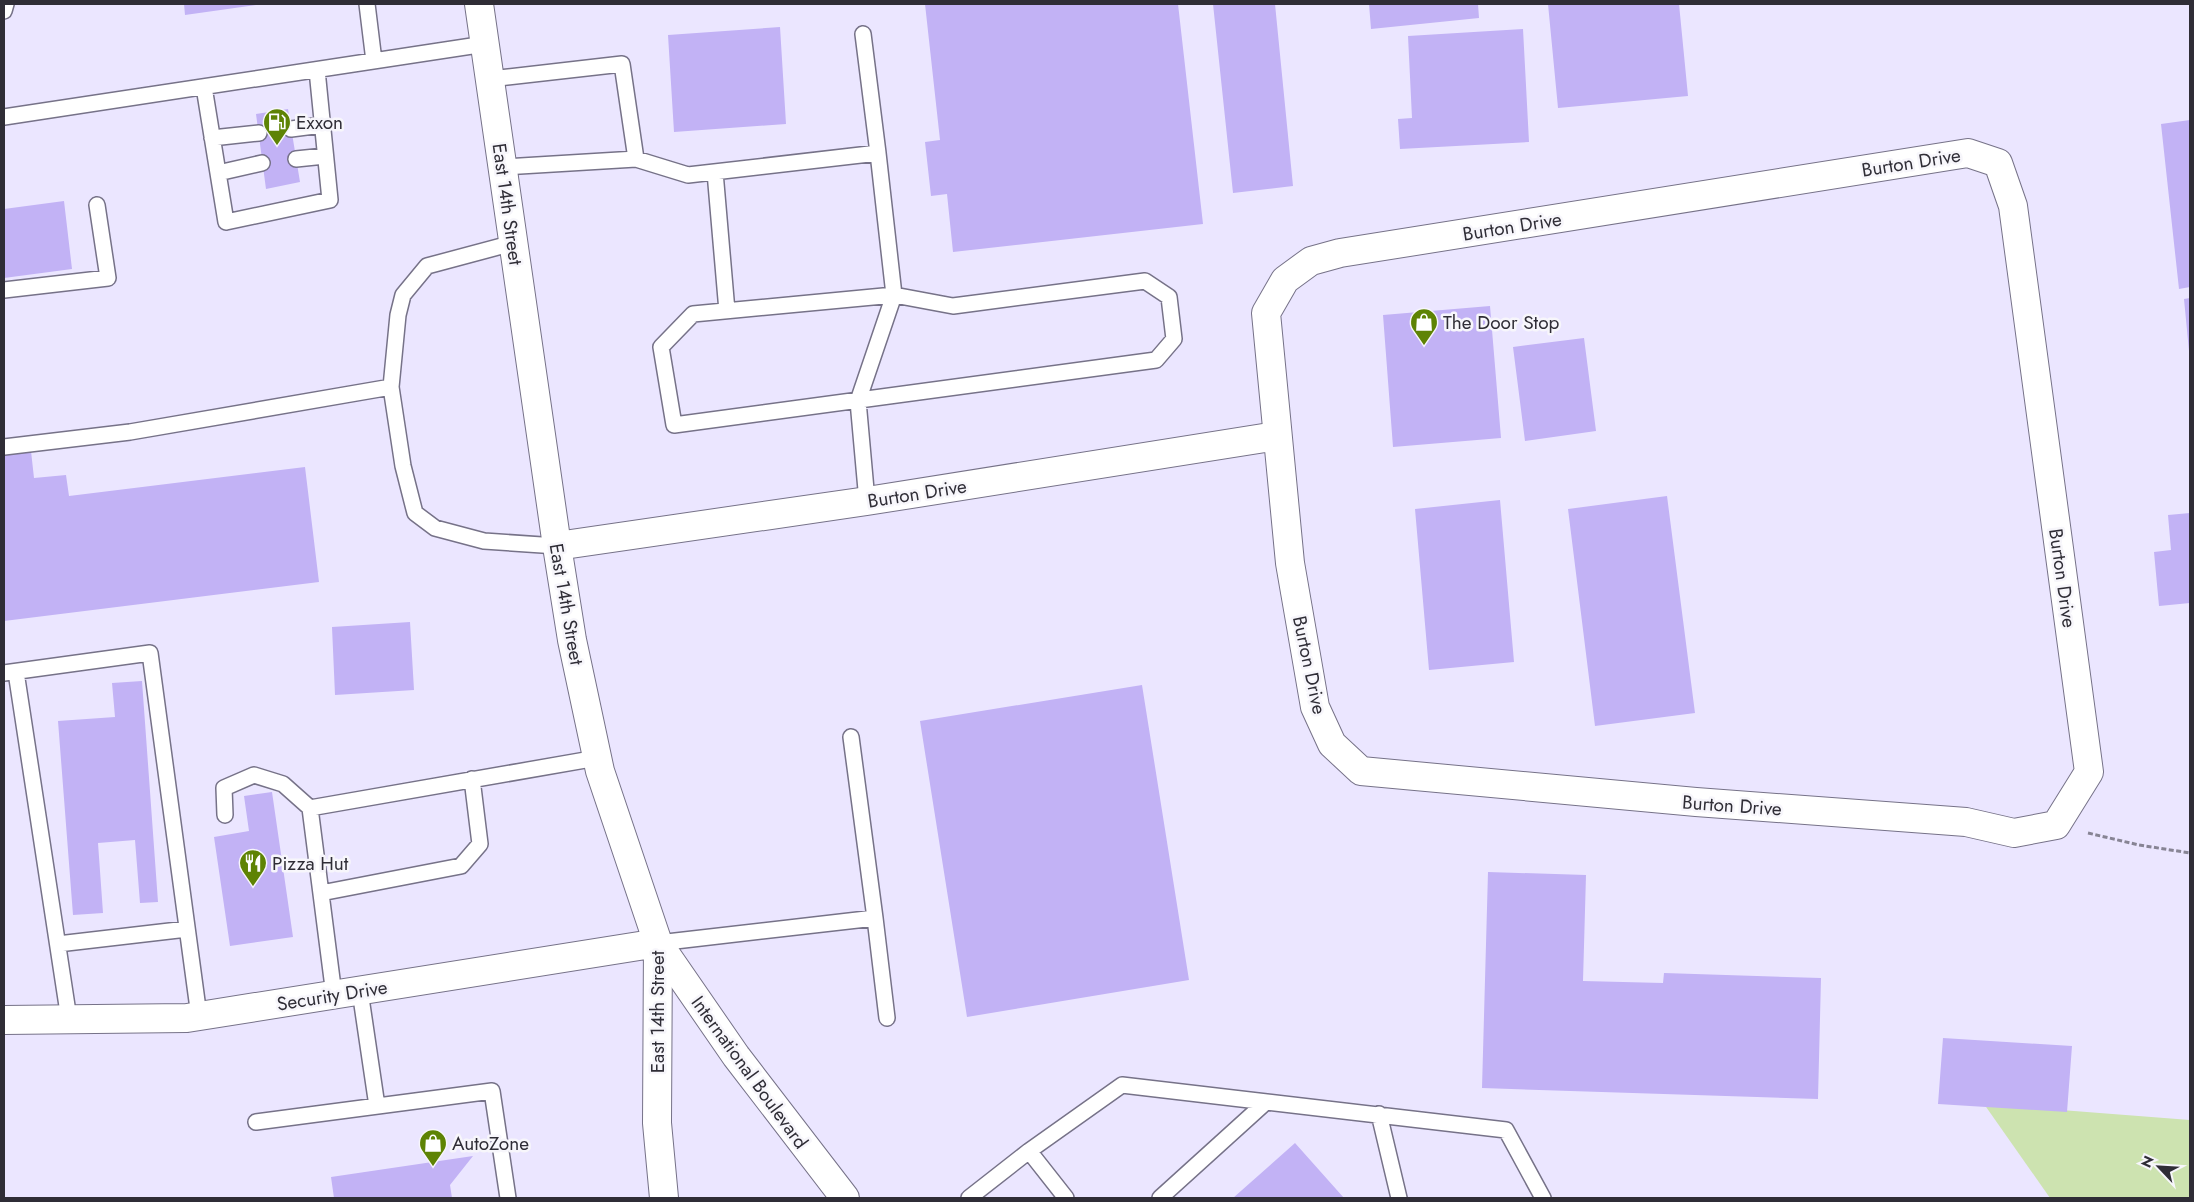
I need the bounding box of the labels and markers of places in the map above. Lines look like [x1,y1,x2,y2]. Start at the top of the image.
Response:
fuel station icon: Exxon [262,107,292,146]
place label: Exxon [296,109,343,136]
shop icon: The Door Stop [1409,307,1439,346]
place label: The Door Stop [1443,309,1560,336]
restaurant icon: Pizza Hut [238,848,268,887]
place label: Pizza Hut [272,850,349,877]
shop icon: AutoZone [418,1128,448,1167]
place label: AutoZone [452,1130,529,1157]

